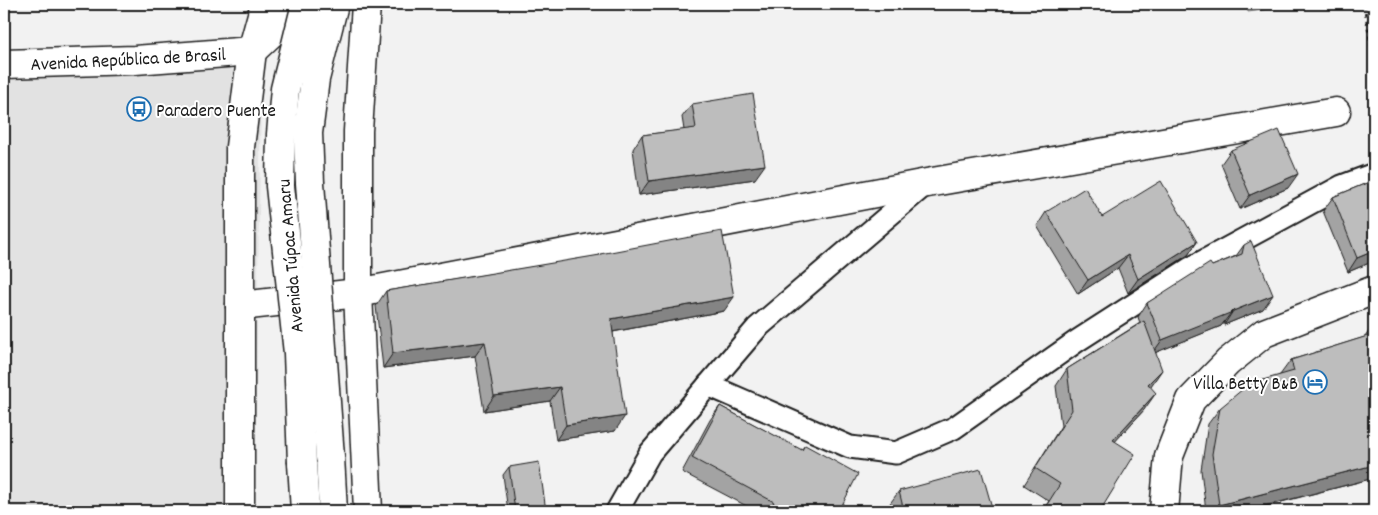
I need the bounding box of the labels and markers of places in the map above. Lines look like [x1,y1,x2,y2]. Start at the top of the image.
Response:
bus stop icon: Paradero Puente [126,96,152,122]
place label: Paradero Puente [156,99,276,126]
hotel icon: Villa Betty B&B [1302,369,1328,395]
place label: Villa Betty B&B [1193,372,1298,399]

